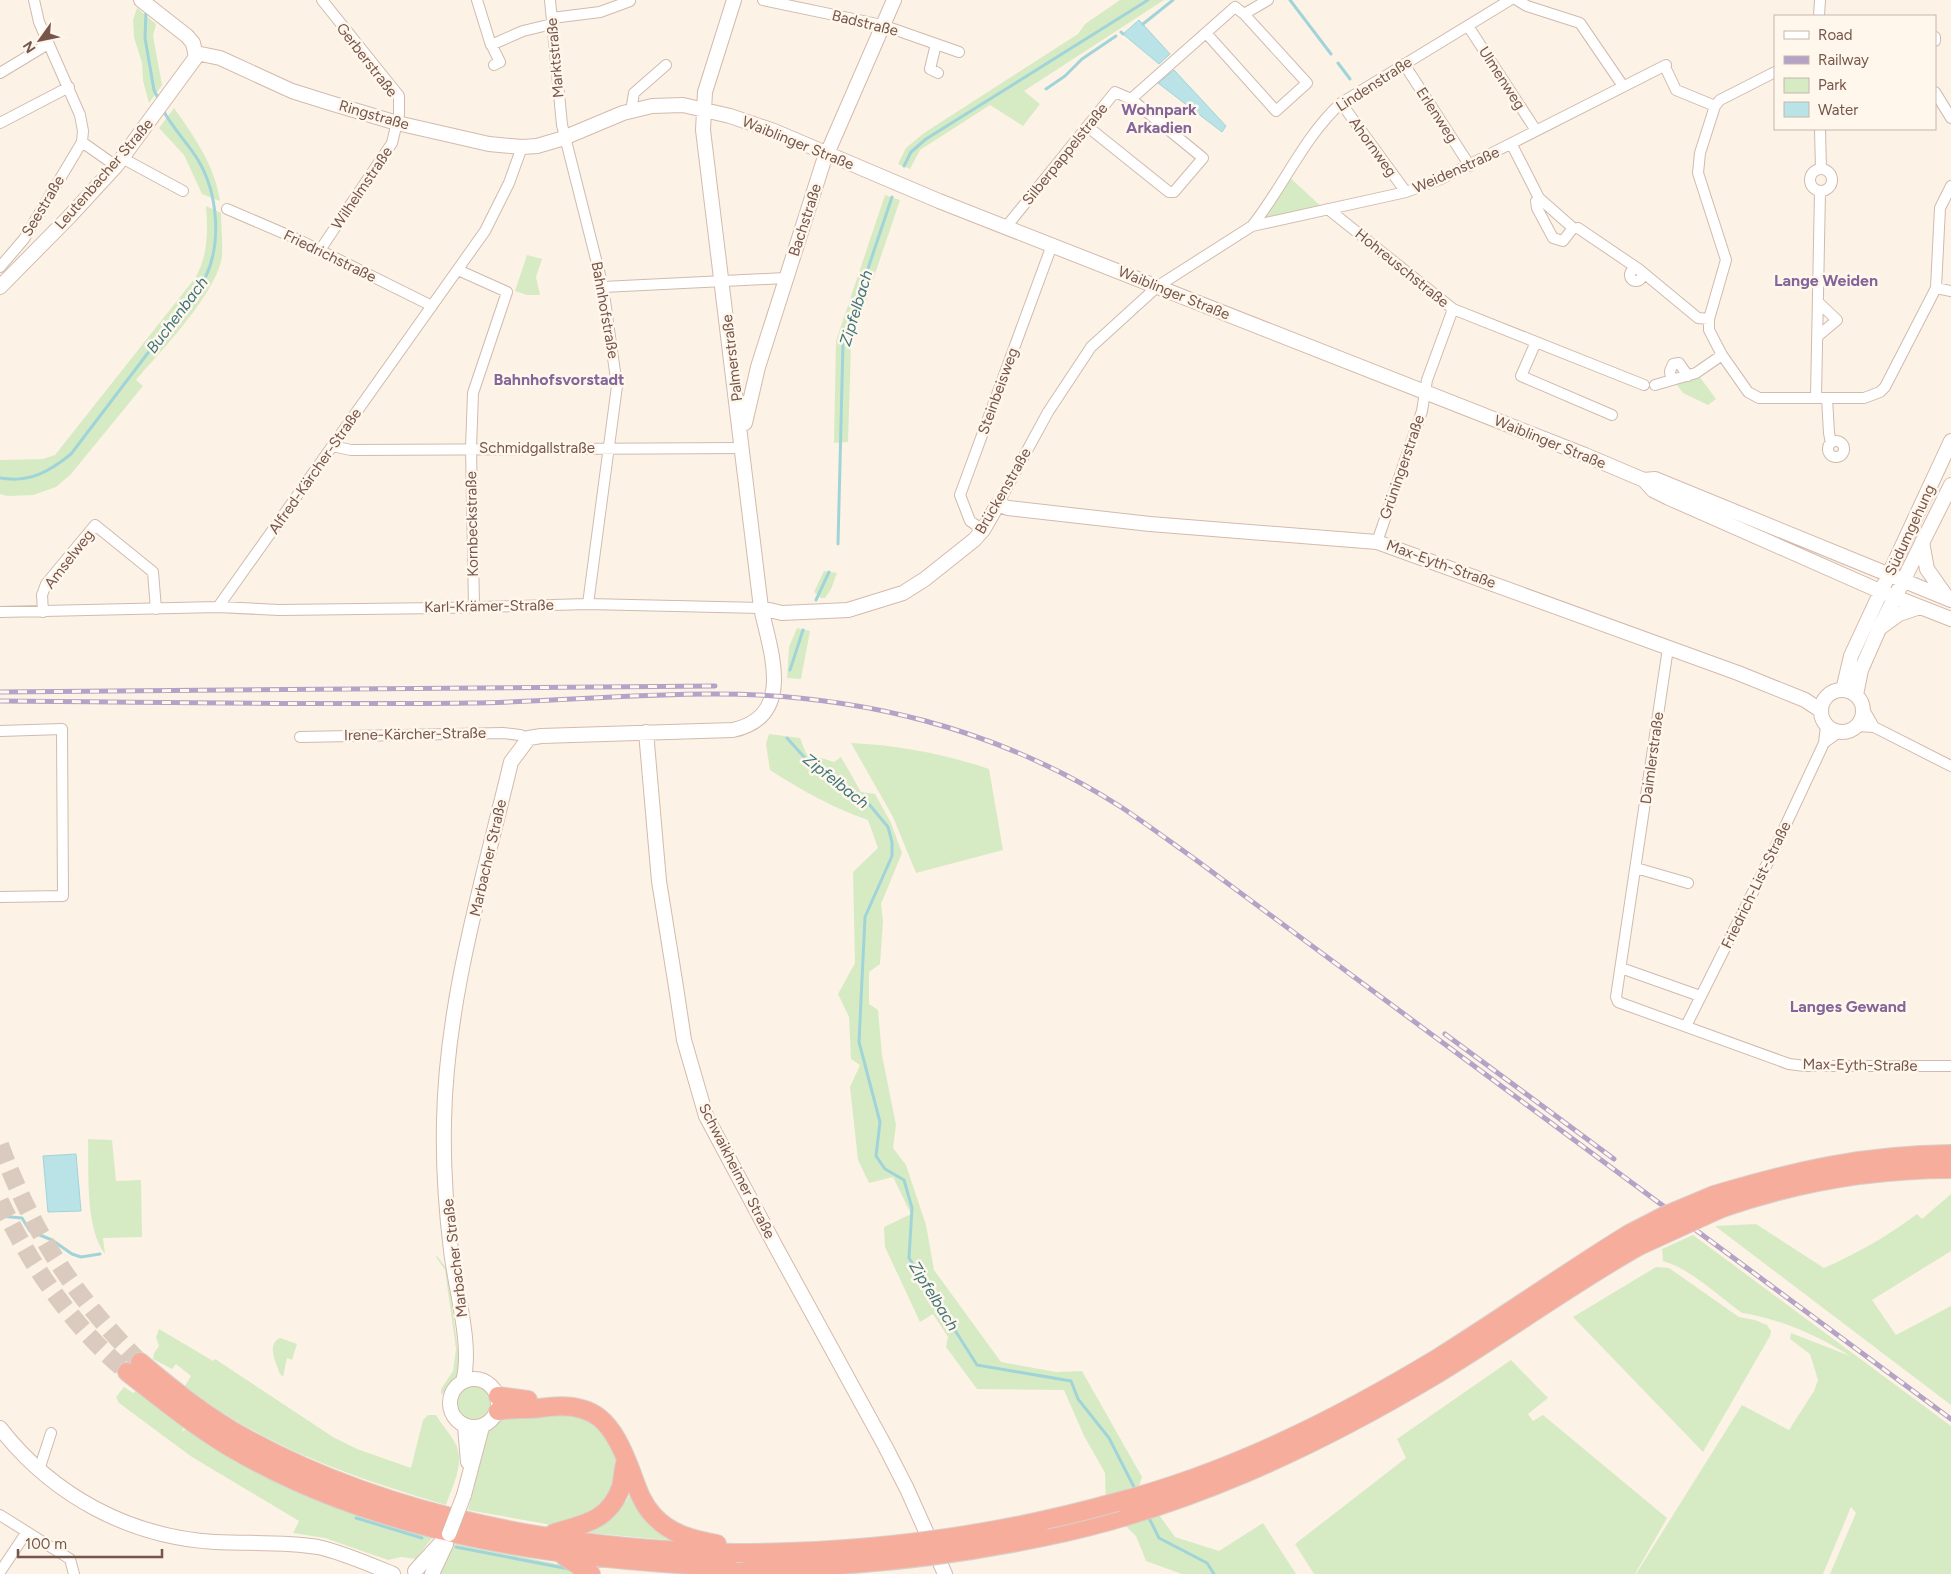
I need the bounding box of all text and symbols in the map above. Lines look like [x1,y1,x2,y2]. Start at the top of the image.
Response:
street label: Badstraße [830,6,900,40]
north arrow [15,15,65,65]
legend [1774,15,1936,130]
street label: Marktstraße [543,17,567,99]
street label: Gerberstraße [333,19,401,101]
text: Road [1818,26,1853,44]
text: N [19,38,40,56]
street label: Ulmenweg [1475,43,1529,113]
text: Railway [1818,51,1869,69]
street label: Lindenstraße [1333,53,1415,115]
text: Park [1818,76,1847,94]
street label: Erlenweg [1412,84,1462,146]
street label: Ringstraße [337,96,411,134]
street label: Silberpappelstraße [1018,99,1112,209]
district label: Wohnpark Arkadien [1121,100,1197,137]
text: Water [1818,101,1858,119]
street label: Waiblinger Straße [740,112,856,174]
street label: Ahornweg [1345,114,1401,180]
street label: Leutenbacher Straße [51,115,157,233]
street label: Wilhelmstraße [328,143,396,233]
street label: Weidenstraße [1410,143,1502,197]
street label: Seestraße [18,172,68,240]
street label: Bachstraße [785,181,825,259]
street label: Hohreuschstraße [1351,225,1453,311]
street label: Friedrichstraße [281,226,379,286]
street label: Bahnhofstraße [588,260,622,360]
street label: Waiblinger Straße [1116,262,1232,324]
water label: Zipfelbach [836,268,877,348]
district label: Lange Weiden [1774,271,1878,290]
water label: Buchenbach [142,273,212,357]
street label: Palmerstraße [718,313,746,403]
street label: Steinbeisweg [974,345,1022,437]
district label: Bahnhofsvorstadt [494,370,624,389]
street label: Alfred-Kärcher-Straße [265,405,365,537]
street label: Waiblinger Straße [1492,411,1608,473]
street label: Grüningerstraße [1376,412,1428,522]
street label: Schmidgallstraße [479,439,595,457]
street label: Brückenstraße [971,445,1035,537]
street label: Kornbeckstraße [462,471,482,577]
street label: Südumgehung [1881,482,1939,578]
street label: Amselweg [40,526,98,592]
street label: Max-Eyth-Straße [1384,536,1498,592]
street label: Karl-Krämer-Straße [424,596,554,616]
street label: Daimlerstraße [1637,711,1667,805]
street label: Irene-Kärcher-Straße [344,724,486,744]
water label: Zipfelbach [799,749,873,813]
street label: Marbacher Straße [466,798,510,918]
street label: Friedrich-List-Straße [1717,818,1795,952]
district label: Langes Gewand [1790,997,1906,1016]
street label: Max-Eyth-Straße [1802,1055,1918,1075]
street label: Schwaikheimer Straße [695,1100,779,1242]
street label: Marbacher Straße [439,1198,471,1318]
water label: Zipfelbach [905,1258,963,1334]
scale bar [18,1526,161,1558]
text: 100 m [25,1535,67,1553]

